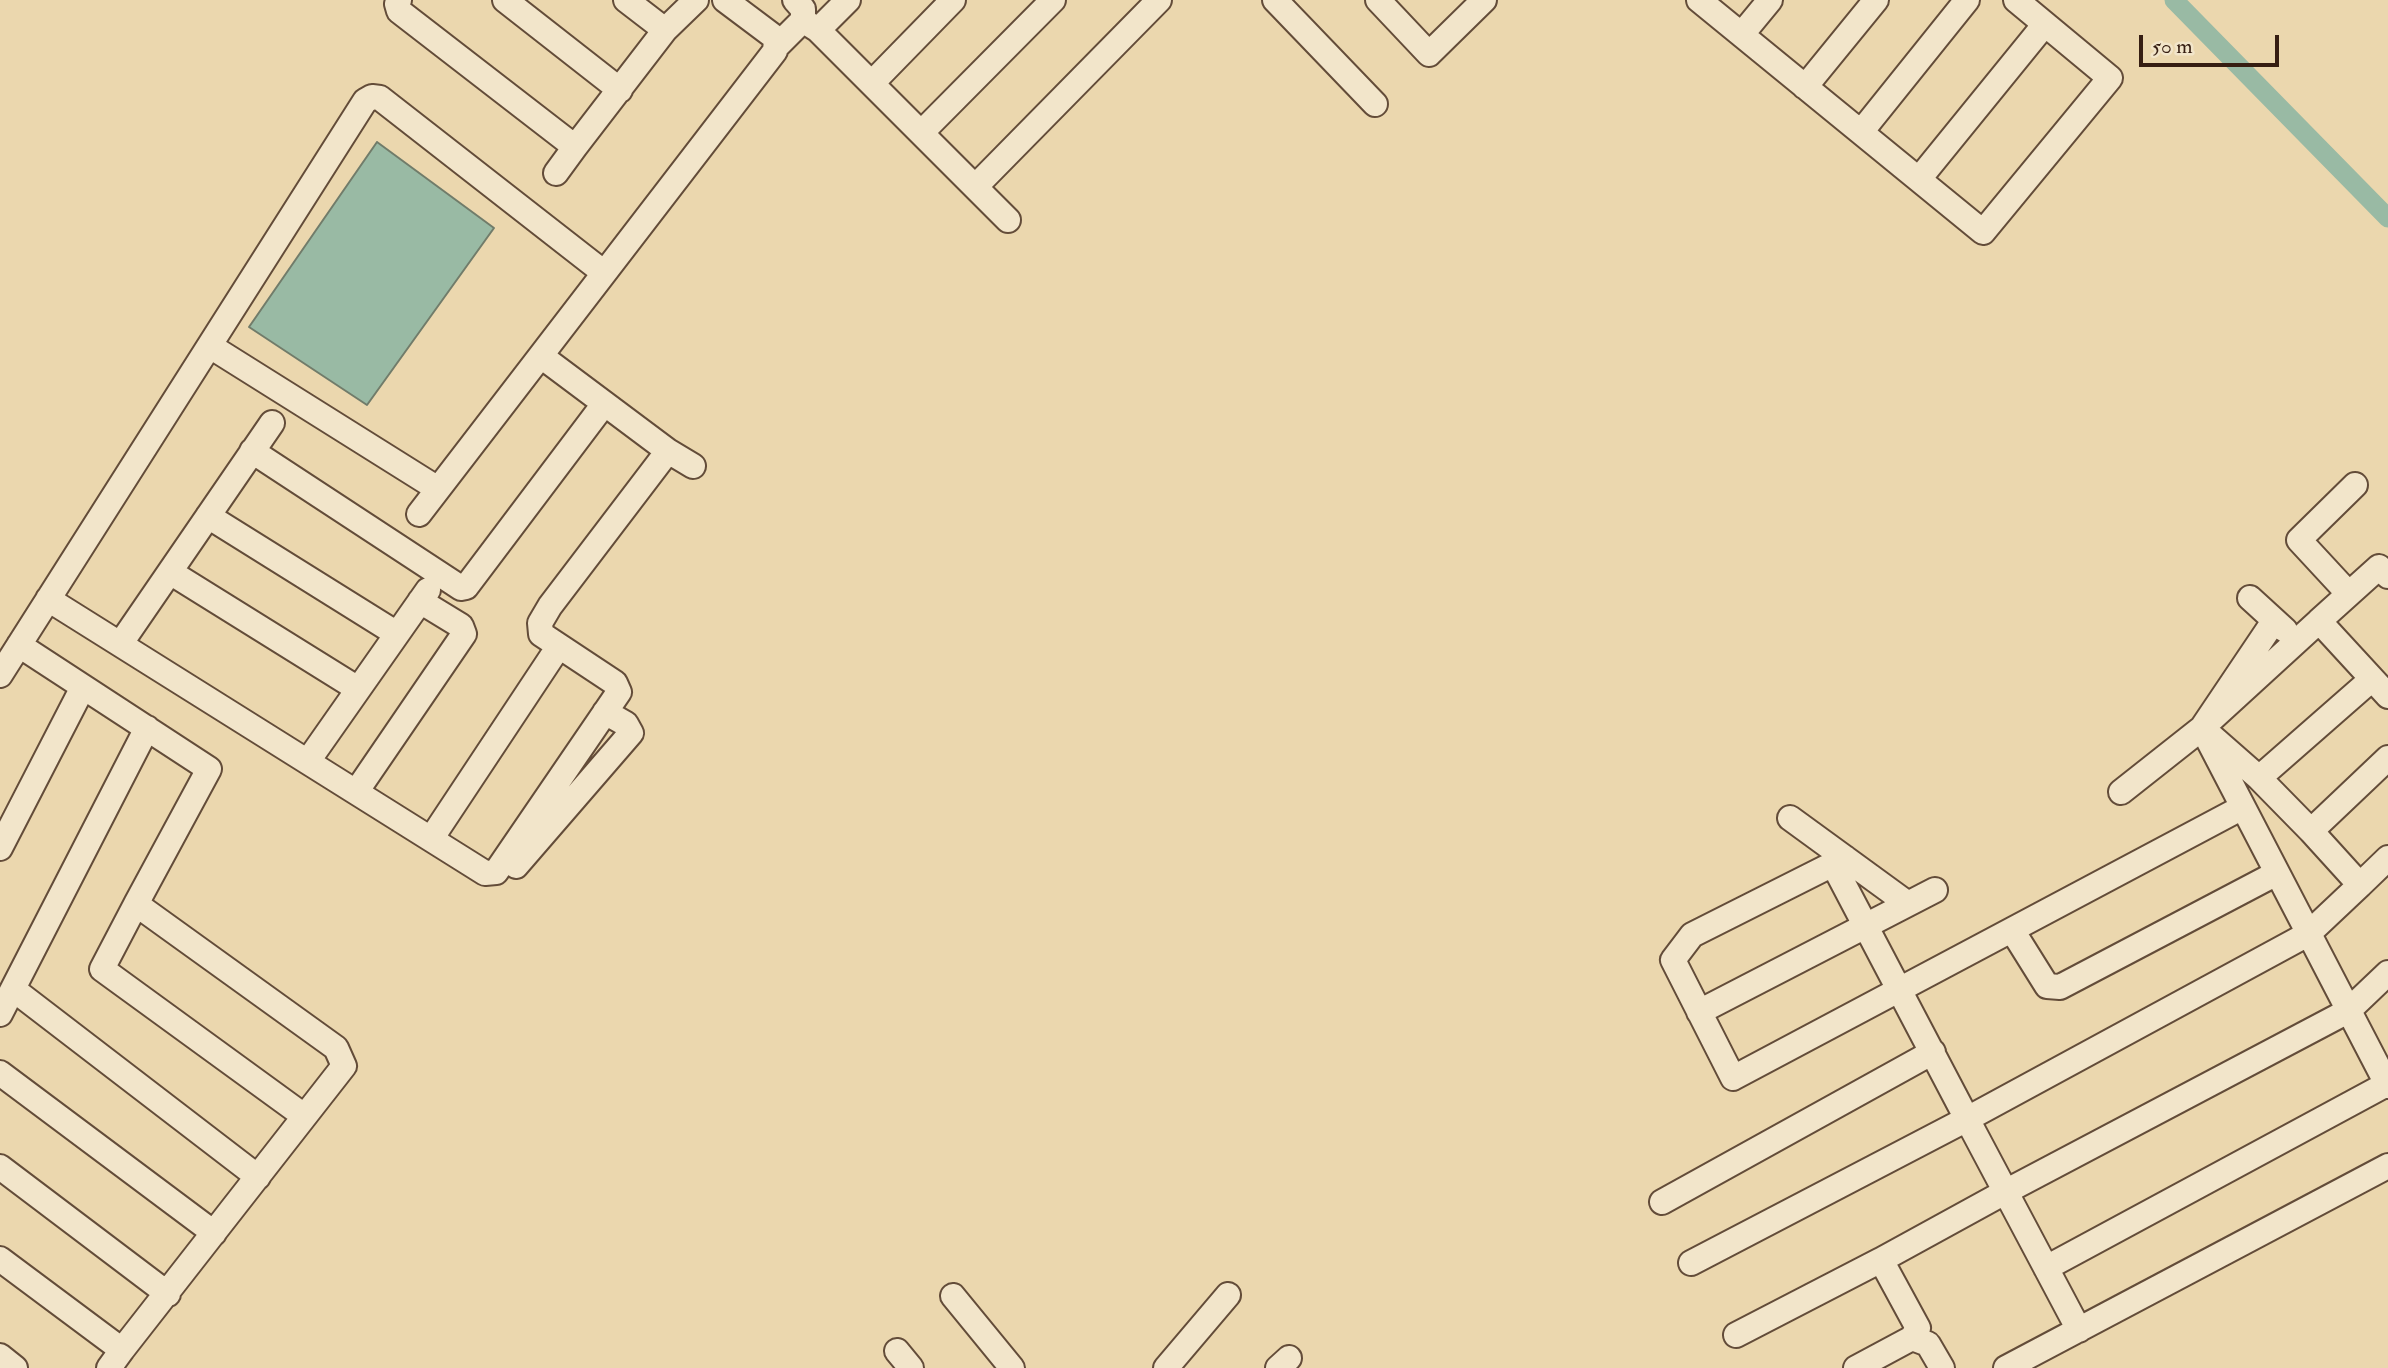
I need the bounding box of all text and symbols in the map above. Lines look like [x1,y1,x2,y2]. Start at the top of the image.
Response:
scale bar [2143,21,2283,65]
text: 50 m [2152,33,2193,60]

